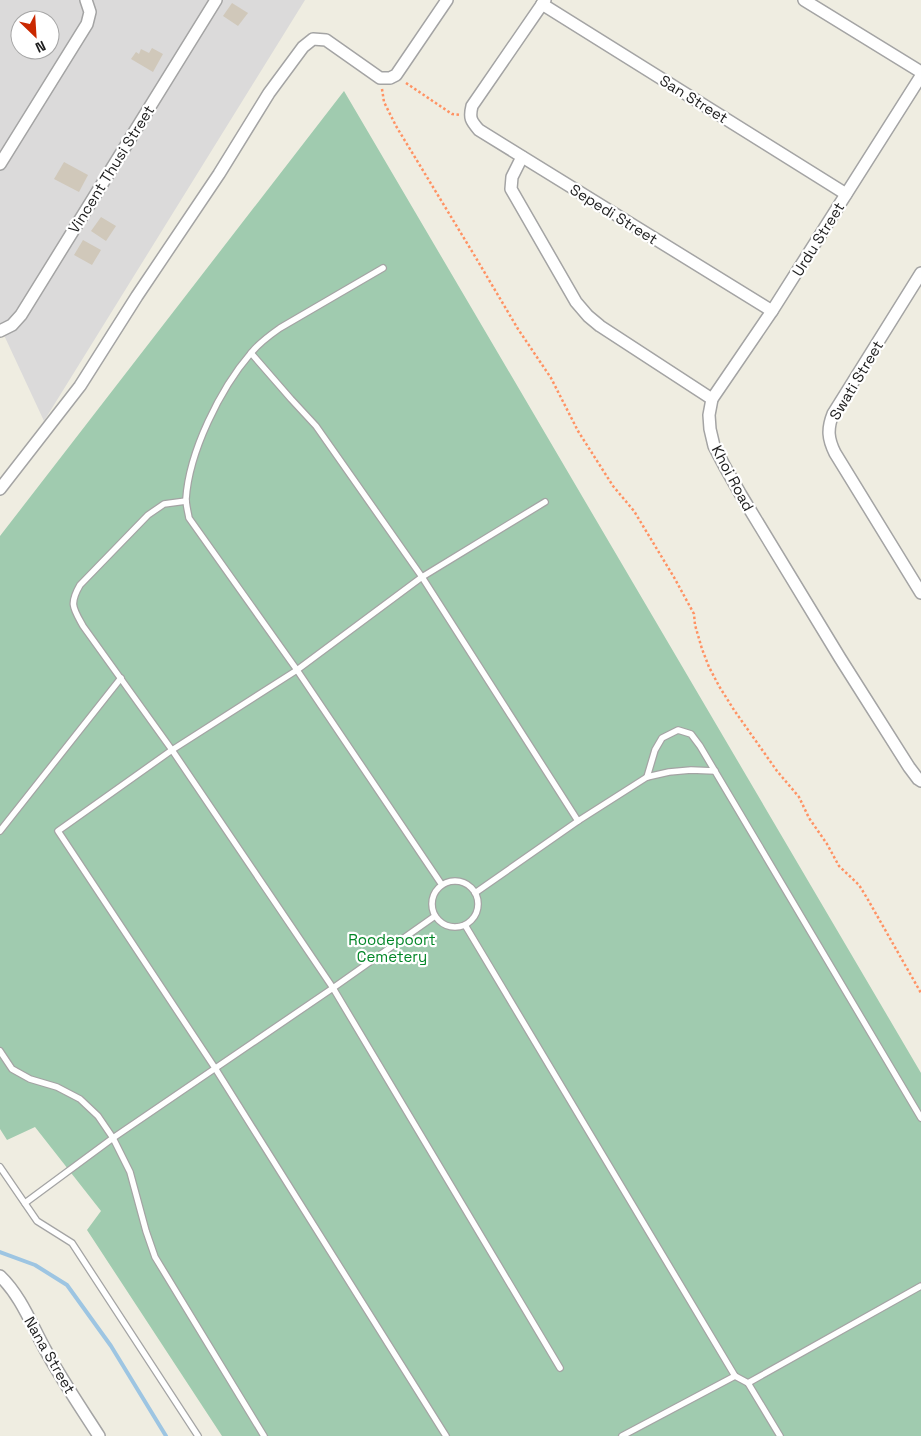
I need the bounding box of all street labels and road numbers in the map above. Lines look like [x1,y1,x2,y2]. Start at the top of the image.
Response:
street label: San Street [656,71,732,127]
street label: Vincent Thusi Street [64,101,158,237]
street label: Sepedi Street [567,180,661,249]
street label: Urdu Street [788,198,848,280]
street label: Swati Street [825,337,887,423]
street label: Khoi Road [708,442,758,514]
street label: Nana Street [20,1313,80,1397]

